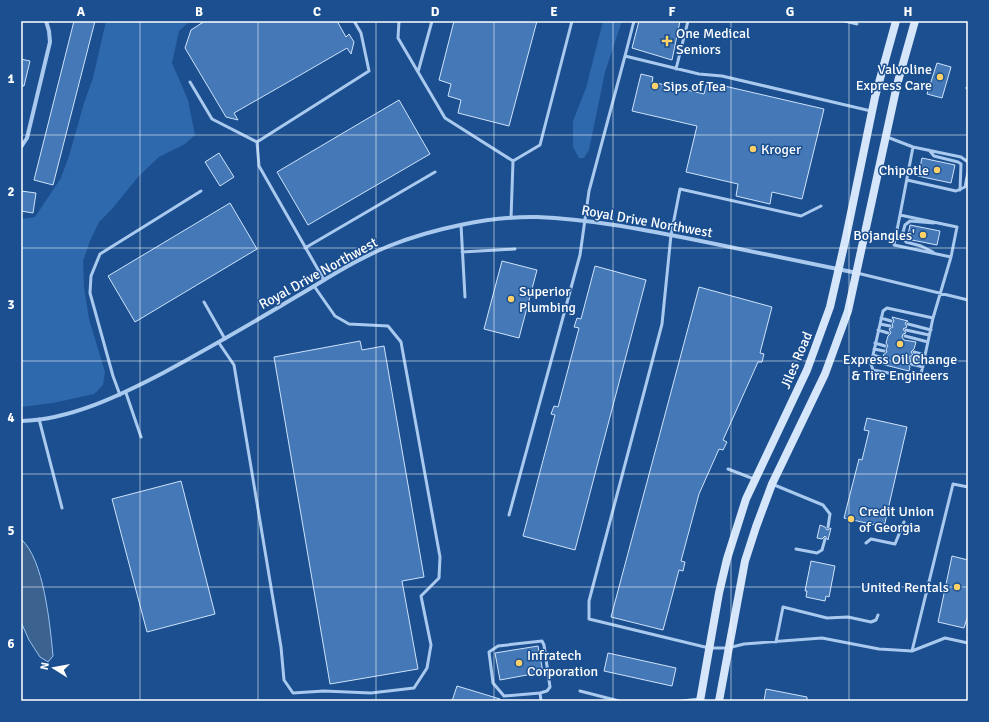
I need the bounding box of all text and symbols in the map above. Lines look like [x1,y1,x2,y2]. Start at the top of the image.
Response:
text: A [77,4,86,20]
text: B [195,4,203,20]
text: C [313,4,321,20]
text: D [431,4,440,20]
text: E [550,4,558,20]
text: F [669,4,676,20]
text: G [786,4,794,20]
text: H [904,4,912,20]
place label: One Medical Seniors [676,25,750,58]
marker: One Medical Seniors [661,35,673,47]
place label: Valvoline Express Care [856,61,932,94]
text: 1 [7,71,15,87]
marker: Valvoline Express Care [935,72,945,82]
place label: Sips of Tea [663,78,726,95]
marker: Sips of Tea [650,81,660,91]
place label: Kroger [761,141,802,158]
marker: Kroger [748,144,758,154]
place label: Chipotle [879,162,929,179]
marker: Chipotle [932,165,942,175]
text: 2 [7,184,15,200]
street label: Royal Drive Northwest [580,202,714,241]
place label: Bojangles' [853,227,915,244]
marker: Bojangles' [918,230,928,240]
street label: Royal Drive Northwest [256,234,381,313]
place label: Superior Plumbing [519,283,576,316]
marker: Superior Plumbing [506,294,516,304]
text: 3 [7,297,15,313]
street label: Jiles Road [777,329,816,391]
marker: Express Oil Change & Tire Engineers [895,339,905,349]
place label: Express Oil Change & Tire Engineers [843,351,957,384]
text: 4 [7,410,15,426]
place label: Credit Union of Georgia [859,503,934,536]
marker: Credit Union of Georgia [846,514,856,524]
text: 5 [7,523,15,539]
place label: United Rentals [861,579,949,596]
marker: United Rentals [952,582,962,592]
text: 6 [7,636,15,652]
place label: Infratech Corporation [527,647,598,680]
north arrow [34,648,74,688]
marker: Infratech Corporation [514,658,524,668]
text: N [38,661,52,671]

